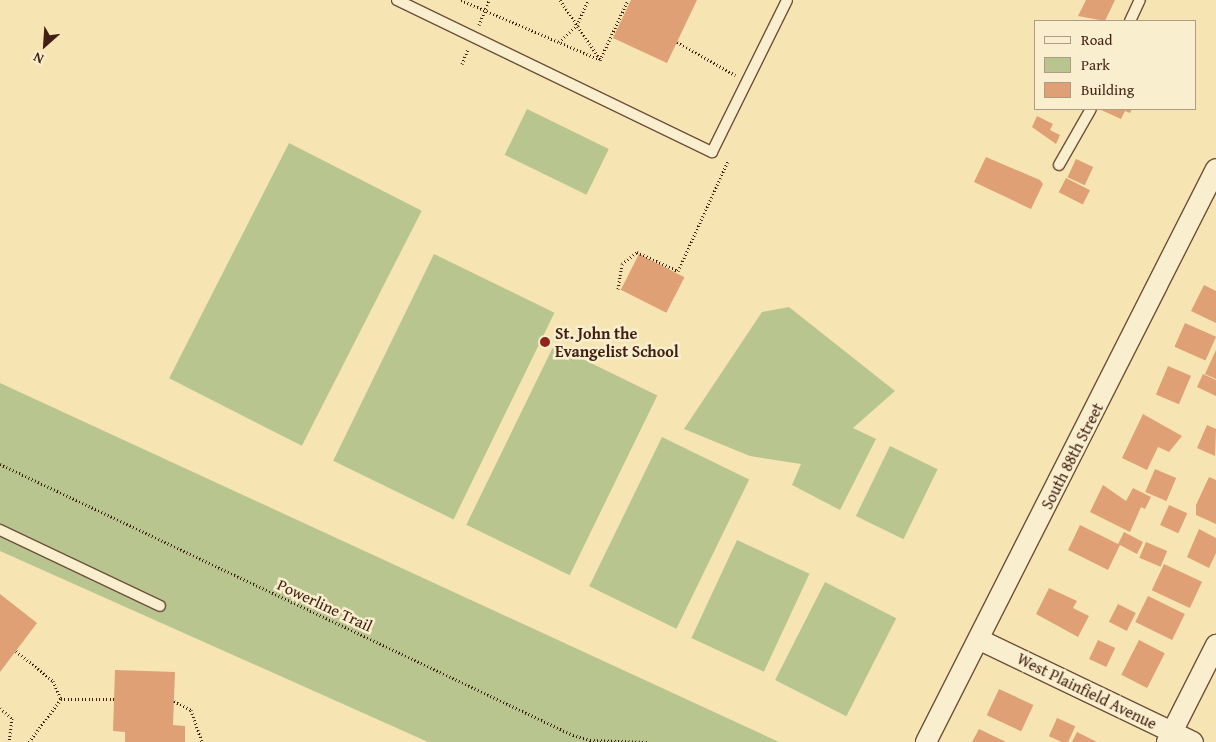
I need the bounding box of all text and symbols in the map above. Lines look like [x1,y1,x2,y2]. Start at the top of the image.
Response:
north arrow [20,20,70,70]
legend [1034,20,1196,110]
text: Road [1081,29,1112,50]
text: N [30,47,47,70]
text: Park [1081,54,1110,75]
text: Building [1081,79,1134,100]
place label: St. John the Evangelist School [555,323,679,361]
marker: St. John the Evangelist School [539,336,551,348]
street label: South 88th Street [1037,400,1107,512]
street label: Powerline Trail [274,575,376,635]
street label: West Plainfield Avenue [1014,649,1160,733]

